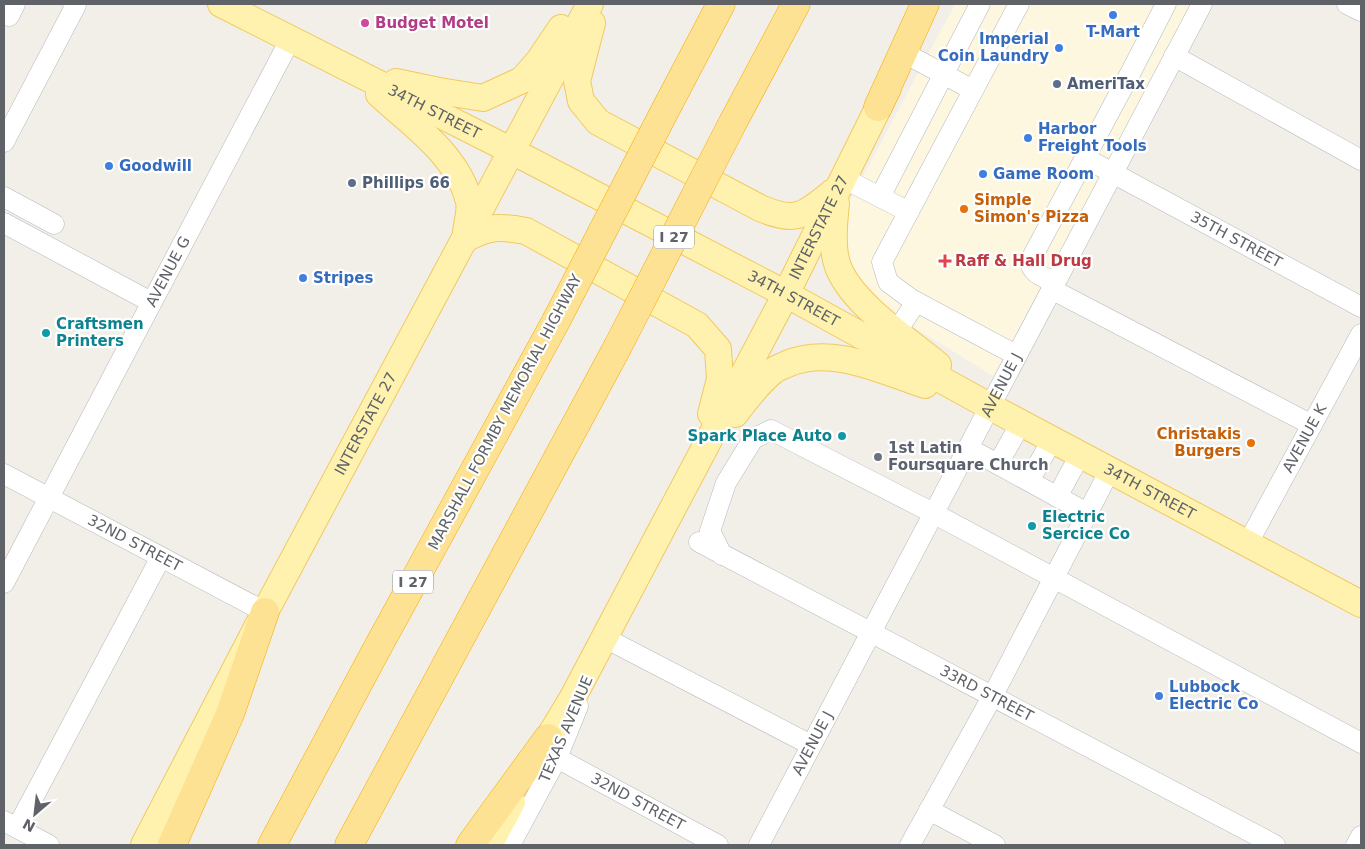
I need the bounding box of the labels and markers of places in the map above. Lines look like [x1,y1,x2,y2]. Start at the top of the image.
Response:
marker: T-Mart [1107,9,1119,21]
place label: Budget Motel [375,14,489,32]
marker: Budget Motel [359,17,371,29]
place label: T-Mart [1086,23,1140,41]
place label: Imperial Coin Laundry [938,30,1049,65]
marker: Imperial Coin Laundry [1053,42,1065,54]
place label: AmeriTax [1067,75,1145,93]
marker: AmeriTax [1051,78,1063,90]
place label: Harbor Freight Tools [1038,120,1147,155]
marker: Harbor Freight Tools [1022,132,1034,144]
place label: Goodwill [119,157,192,175]
marker: Goodwill [103,160,115,172]
place label: Game Room [993,165,1094,183]
marker: Game Room [977,168,989,180]
place label: Phillips 66 [362,174,450,192]
marker: Phillips 66 [346,177,358,189]
place label: Simple Simon's Pizza [974,191,1089,226]
marker: Simple Simon's Pizza [958,203,970,215]
place label: Raff & Hall Drug [955,252,1092,270]
marker: Raff & Hall Drug [939,255,951,267]
place label: Stripes [313,269,373,287]
marker: Stripes [297,272,309,284]
place label: Craftsmen Printers [56,315,144,350]
marker: Craftsmen Printers [40,327,52,339]
place label: Christakis Burgers [1157,425,1241,460]
place label: Spark Place Auto [687,427,832,445]
marker: Spark Place Auto [836,430,848,442]
marker: Christakis Burgers [1245,437,1257,449]
place label: 1st Latin Foursquare Church [888,439,1049,474]
marker: 1st Latin Foursquare Church [872,451,884,463]
place label: Electric Sercice Co [1042,508,1130,543]
marker: Electric Sercice Co [1026,520,1038,532]
place label: Lubbock Electric Co [1169,678,1259,713]
marker: Lubbock Electric Co [1153,690,1165,702]

